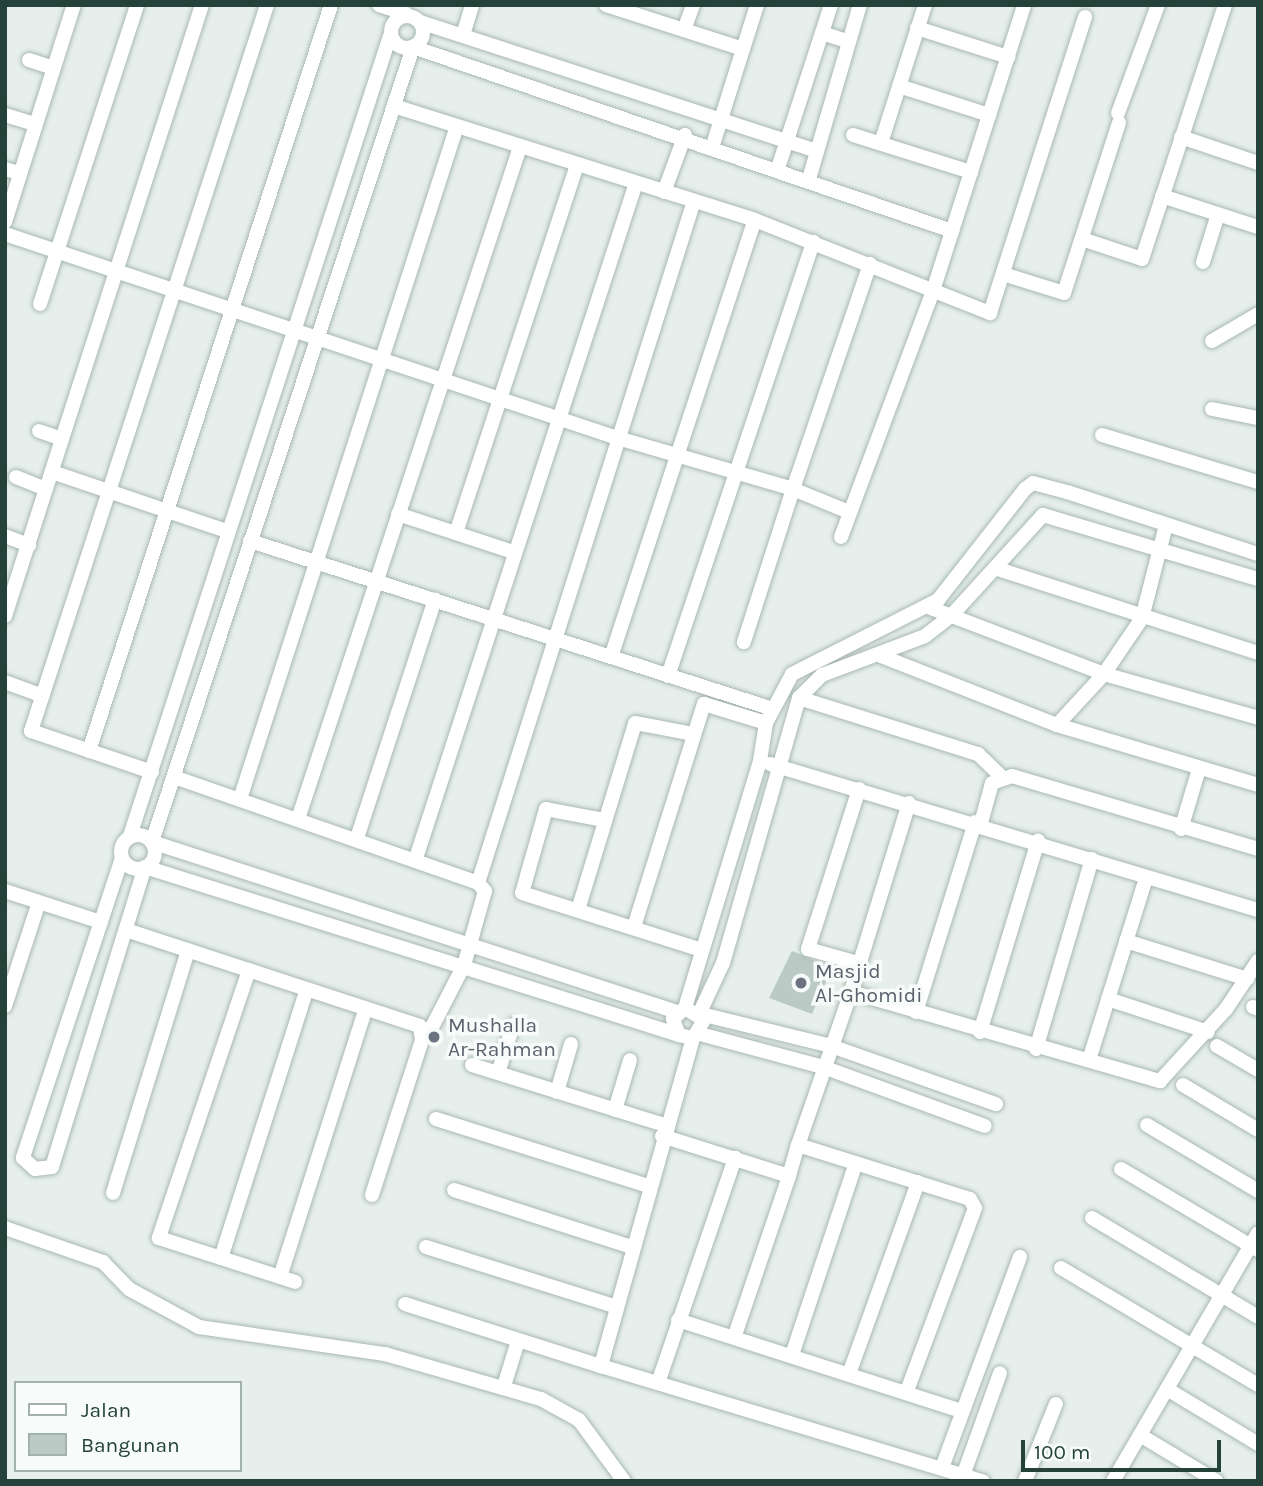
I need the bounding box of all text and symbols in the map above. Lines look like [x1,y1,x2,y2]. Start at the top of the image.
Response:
place label: Masjid Al-Ghomidi [815,958,923,1008]
marker: Masjid Al-Ghomidi [793,975,809,991]
place label: Mushalla Ar-Rahman [448,1012,556,1062]
marker: Mushalla Ar-Rahman [426,1029,442,1045]
legend [14,1381,242,1472]
text: Jalan [81,1398,131,1422]
scale bar [1025,1426,1224,1470]
text: Bangunan [81,1433,180,1457]
text: 100 m [1034,1440,1091,1464]

